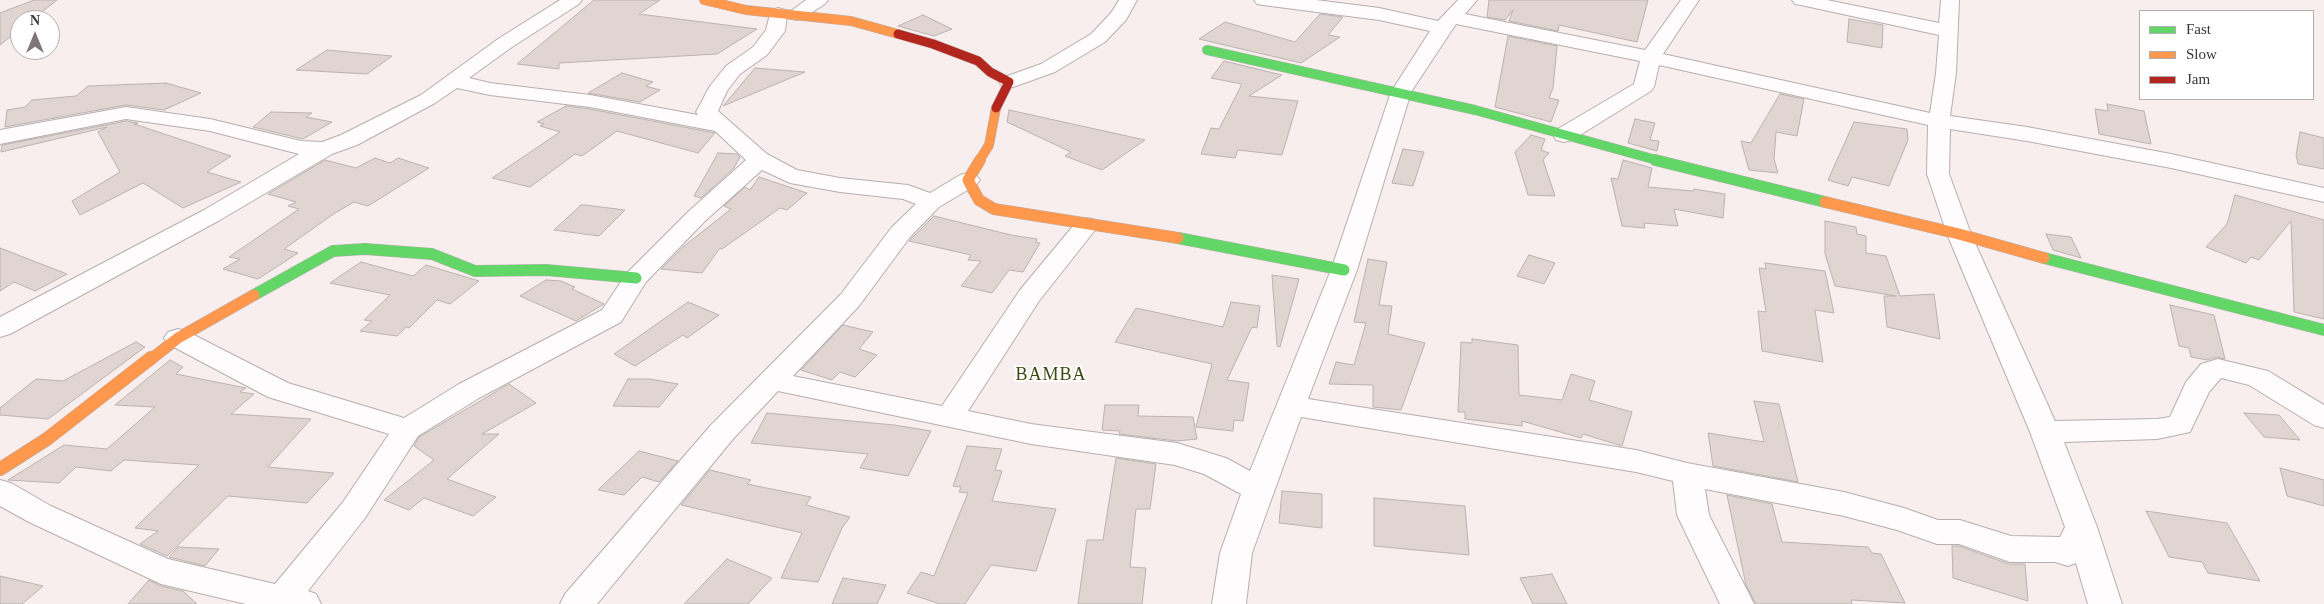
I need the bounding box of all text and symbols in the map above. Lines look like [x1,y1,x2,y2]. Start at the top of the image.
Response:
north arrow [10,10,60,60]
legend [2139,10,2314,100]
text: N [30,13,40,28]
text: Fast [2186,21,2211,37]
text: Slow [2186,46,2217,62]
text: Jam [2186,71,2210,87]
district label: BAMBA [1015,364,1087,386]

